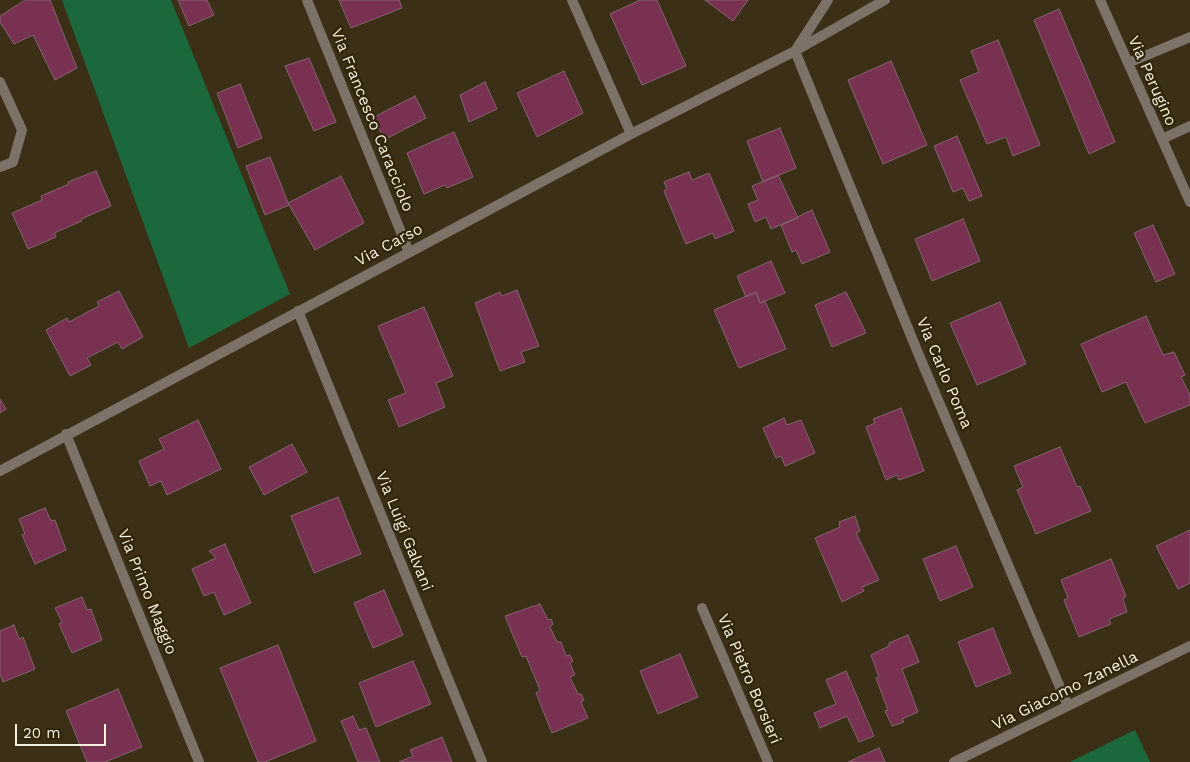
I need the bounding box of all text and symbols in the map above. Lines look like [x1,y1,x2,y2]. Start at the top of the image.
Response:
street label: Via Francesco Caracciolo [326,26,418,214]
street label: Via Perugino [1124,33,1180,129]
street label: Via Carso [352,219,426,271]
street label: Via Carlo Poma [912,314,976,432]
street label: Via Luigi Galvani [371,468,437,594]
street label: Via Primo Maggio [113,527,181,657]
street label: Via Pietro Borsieri [713,611,785,747]
street label: Via Giacomo Zanella [989,647,1141,735]
scale bar [18,714,109,746]
text: 20 m [23,724,61,742]

